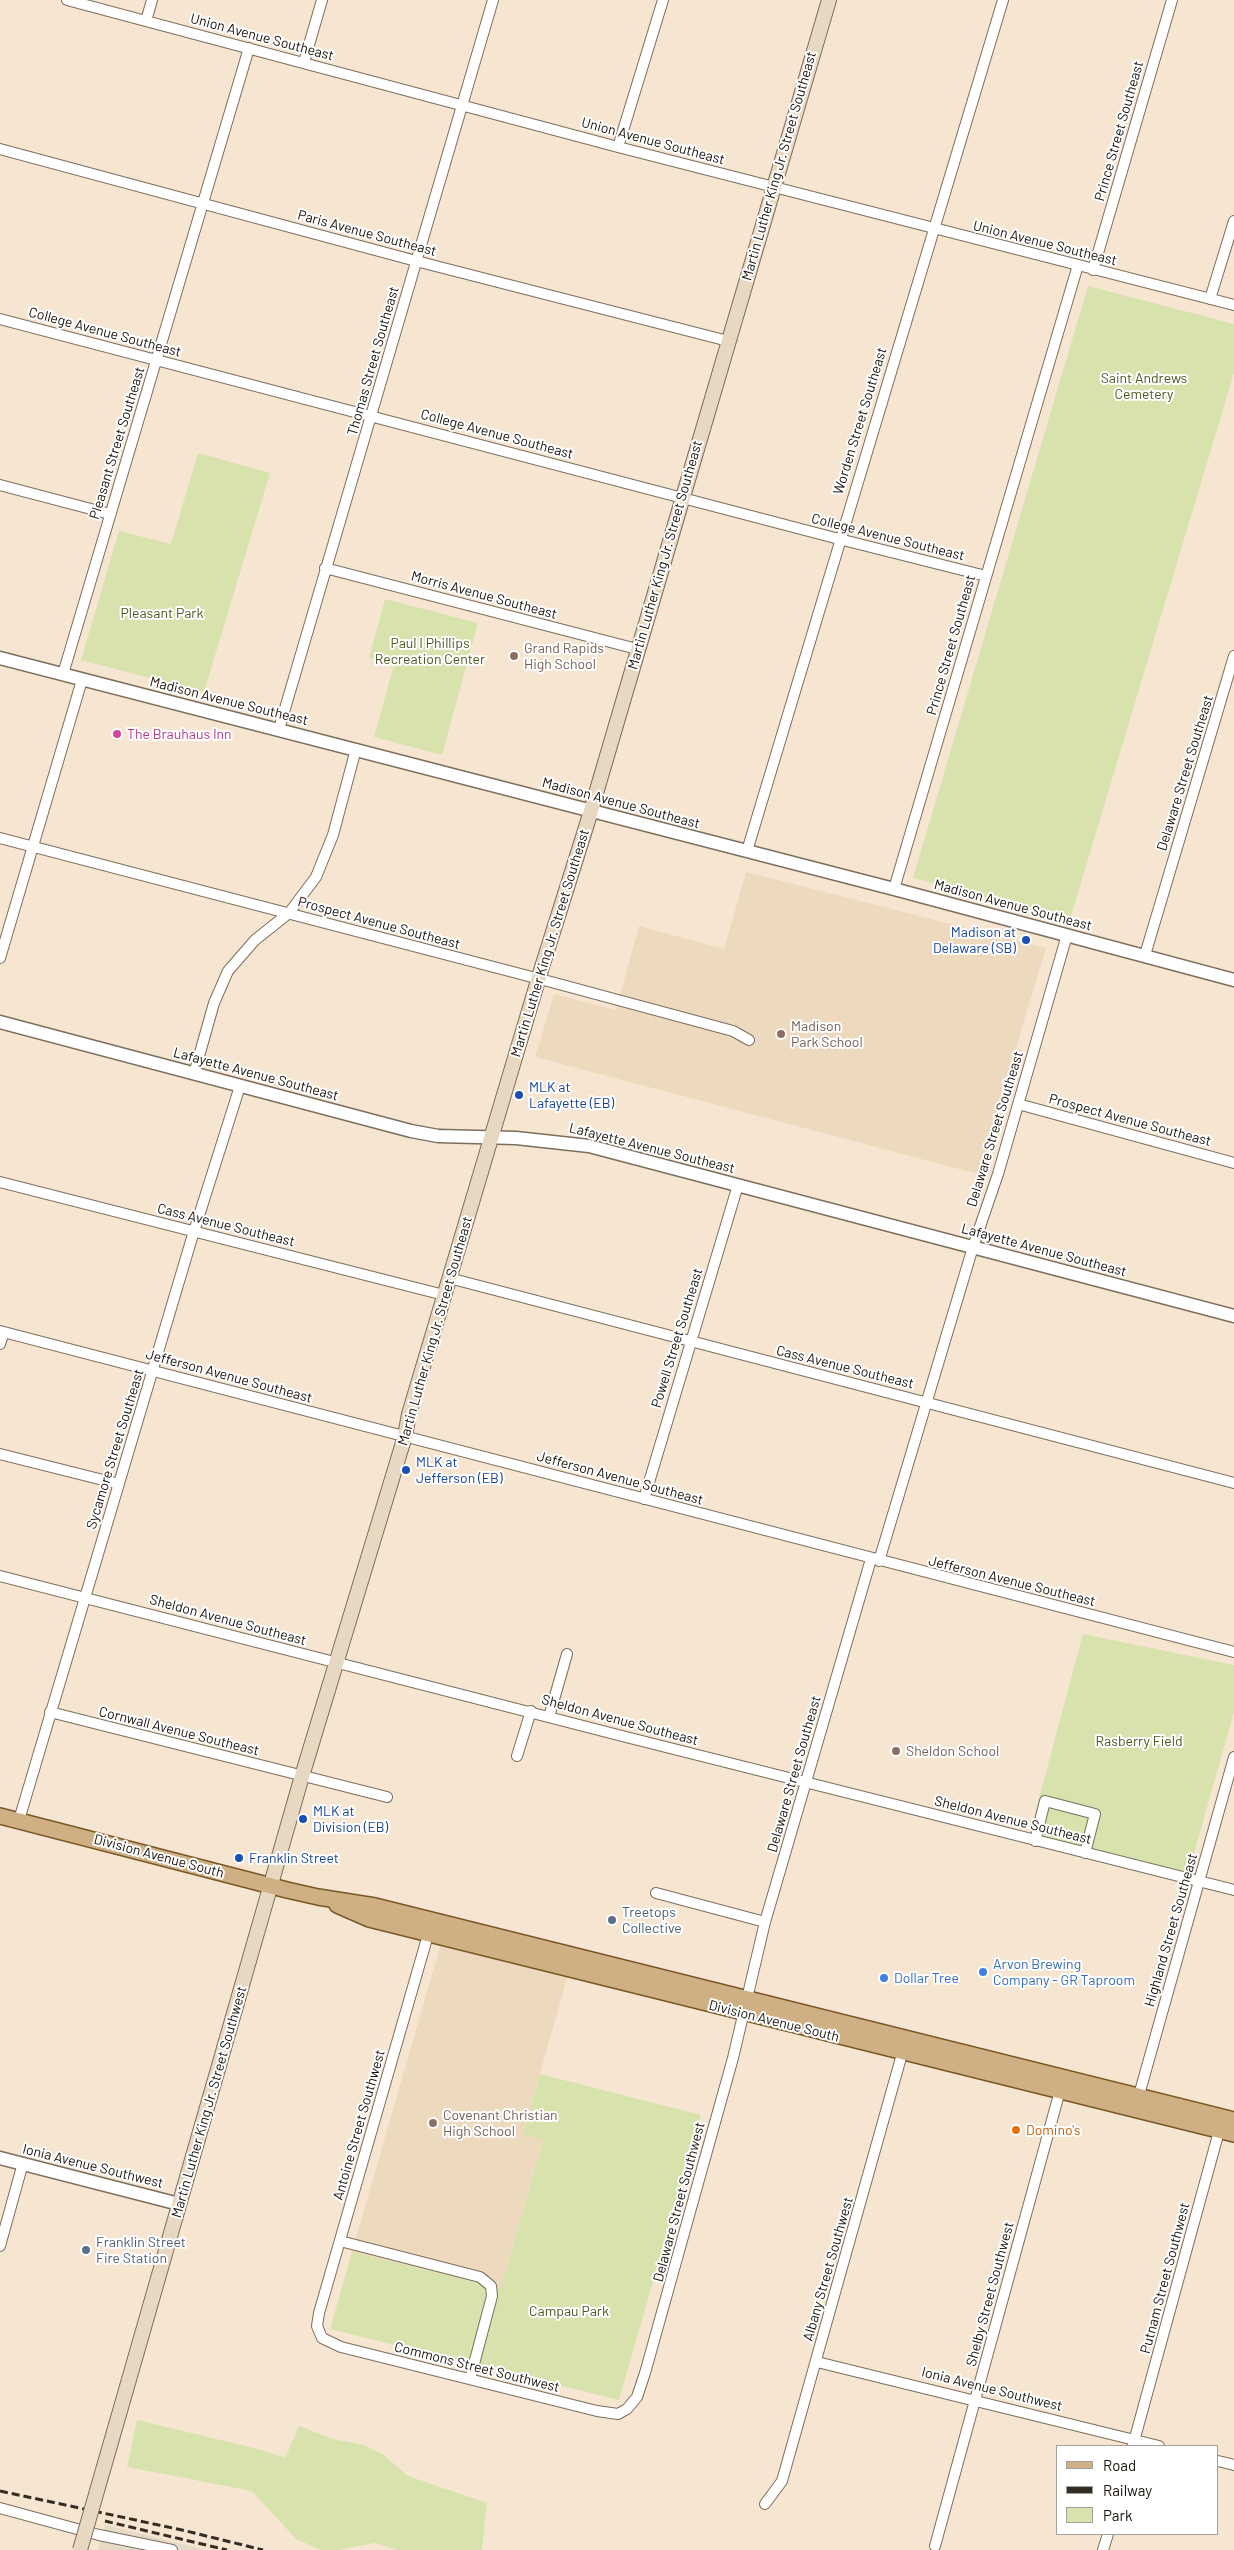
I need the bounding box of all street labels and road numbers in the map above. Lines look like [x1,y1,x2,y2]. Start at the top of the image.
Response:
street label: Union Avenue Southeast [189,10,335,64]
street label: Martin Luther King Jr. Street Southeast [738,50,820,282]
street label: Prince Street Southeast [1091,59,1147,203]
street label: Union Avenue Southeast [580,114,726,168]
street label: Paris Avenue Southeast [296,206,438,260]
street label: Union Avenue Southeast [971,217,1119,269]
street label: Thomas Street Southeast [344,284,402,438]
street label: College Avenue Southeast [27,304,183,360]
street label: Worden Street Southeast [830,345,890,497]
street label: Pleasant Street Southeast [86,365,148,521]
street label: College Avenue Southeast [419,406,575,462]
street label: Martin Luther King Jr. Street Southeast [624,439,706,671]
street label: College Avenue Southeast [810,510,966,564]
street label: Morris Avenue Southeast [409,567,559,623]
street label: Prince Street Southeast [923,573,979,717]
street label: Madison Avenue Southeast [148,673,310,729]
street label: Delaware Street Southeast [1153,693,1217,853]
street label: Madison Avenue Southeast [540,774,702,832]
street label: Martin Luther King Jr. Street Southeast [507,827,593,1059]
street label: Madison Avenue Southeast [932,876,1094,934]
street label: Prospect Avenue Southeast [296,893,462,953]
street label: Lafayette Avenue Southeast [172,1044,340,1104]
street label: Delaware Street Southeast [963,1049,1027,1209]
street label: Prospect Avenue Southeast [1047,1090,1213,1150]
street label: Lafayette Avenue Southeast [567,1119,737,1177]
street label: Cass Avenue Southeast [156,1200,296,1250]
street label: Martin Luther King Jr. Street Southeast [394,1215,476,1447]
street label: Lafayette Avenue Southeast [960,1220,1128,1280]
street label: Powell Street Southeast [648,1266,706,1410]
street label: Cass Avenue Southeast [775,1342,915,1392]
street label: Jefferson Avenue Southeast [144,1346,314,1406]
street label: Sycamore Street Southeast [83,1367,147,1531]
street label: Jefferson Avenue Southeast [535,1448,705,1508]
street label: Jefferson Avenue Southeast [927,1552,1097,1610]
street label: Sheldon Avenue Southeast [148,1591,308,1649]
street label: Sheldon Avenue Southeast [540,1691,700,1749]
street label: Delaware Street Southeast [764,1694,824,1854]
street label: Cornwall Avenue Southeast [97,1703,261,1759]
street label: Sheldon Avenue Southeast [933,1792,1093,1848]
street label: Division Avenue South [92,1831,226,1881]
street label: Highland Street Southeast [1141,1851,1201,2009]
street label: Martin Luther King Jr. Street Southwest [168,1984,250,2220]
street label: Division Avenue South [707,1997,841,2045]
street label: Antoine Street Southwest [329,2048,389,2202]
street label: Delaware Street Southwest [650,2120,708,2284]
street label: Ionia Avenue Southwest [21,2140,165,2192]
street label: Albany Street Southwest [799,2195,857,2343]
street label: Putnam Street Southwest [1137,2201,1193,2355]
street label: Shelby Street Southwest [963,2220,1017,2368]
street label: Commons Street Southwest [393,2338,561,2396]
street label: Ionia Avenue Southwest [920,2363,1064,2415]

